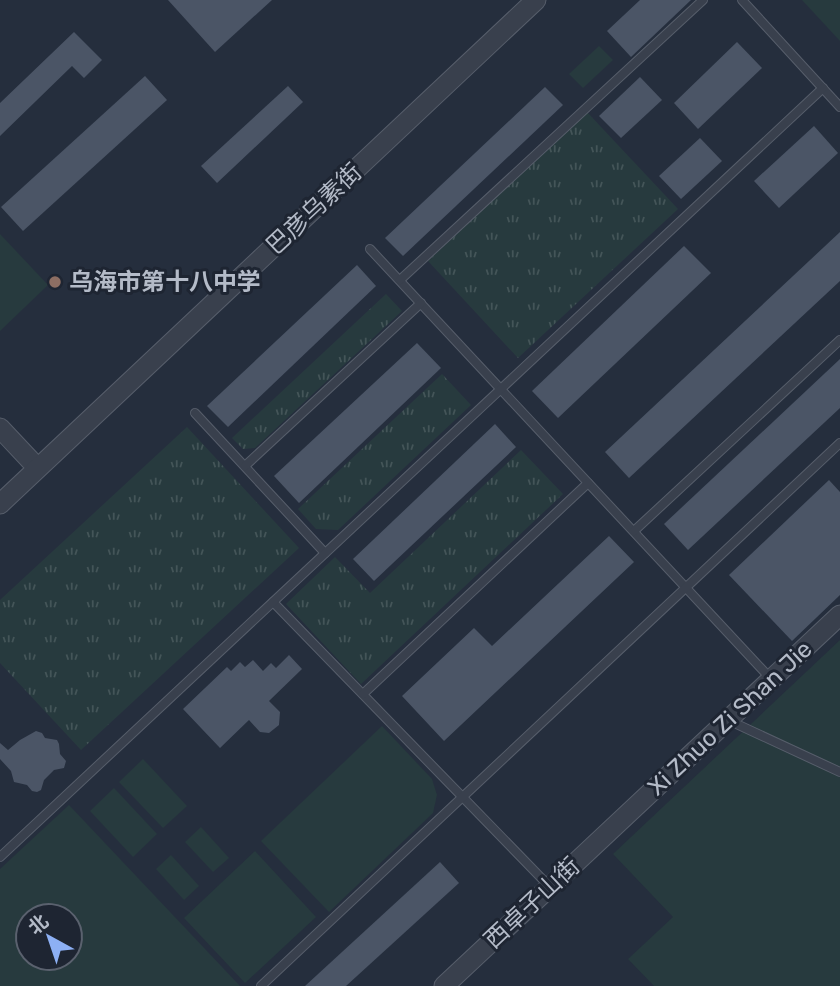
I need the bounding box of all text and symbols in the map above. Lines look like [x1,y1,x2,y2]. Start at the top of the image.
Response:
street label: 巴彦乌素街 [261,158,367,260]
place label: 乌海市第十八中学 [69,268,261,296]
marker: 乌海市第十八中学 [47,274,63,290]
street label: Xi Zhuo Zi Shan Jie [642,635,818,801]
street label: 西卓子山街 [479,852,585,954]
north arrow [14,902,84,972]
text: 北 [24,909,53,939]

